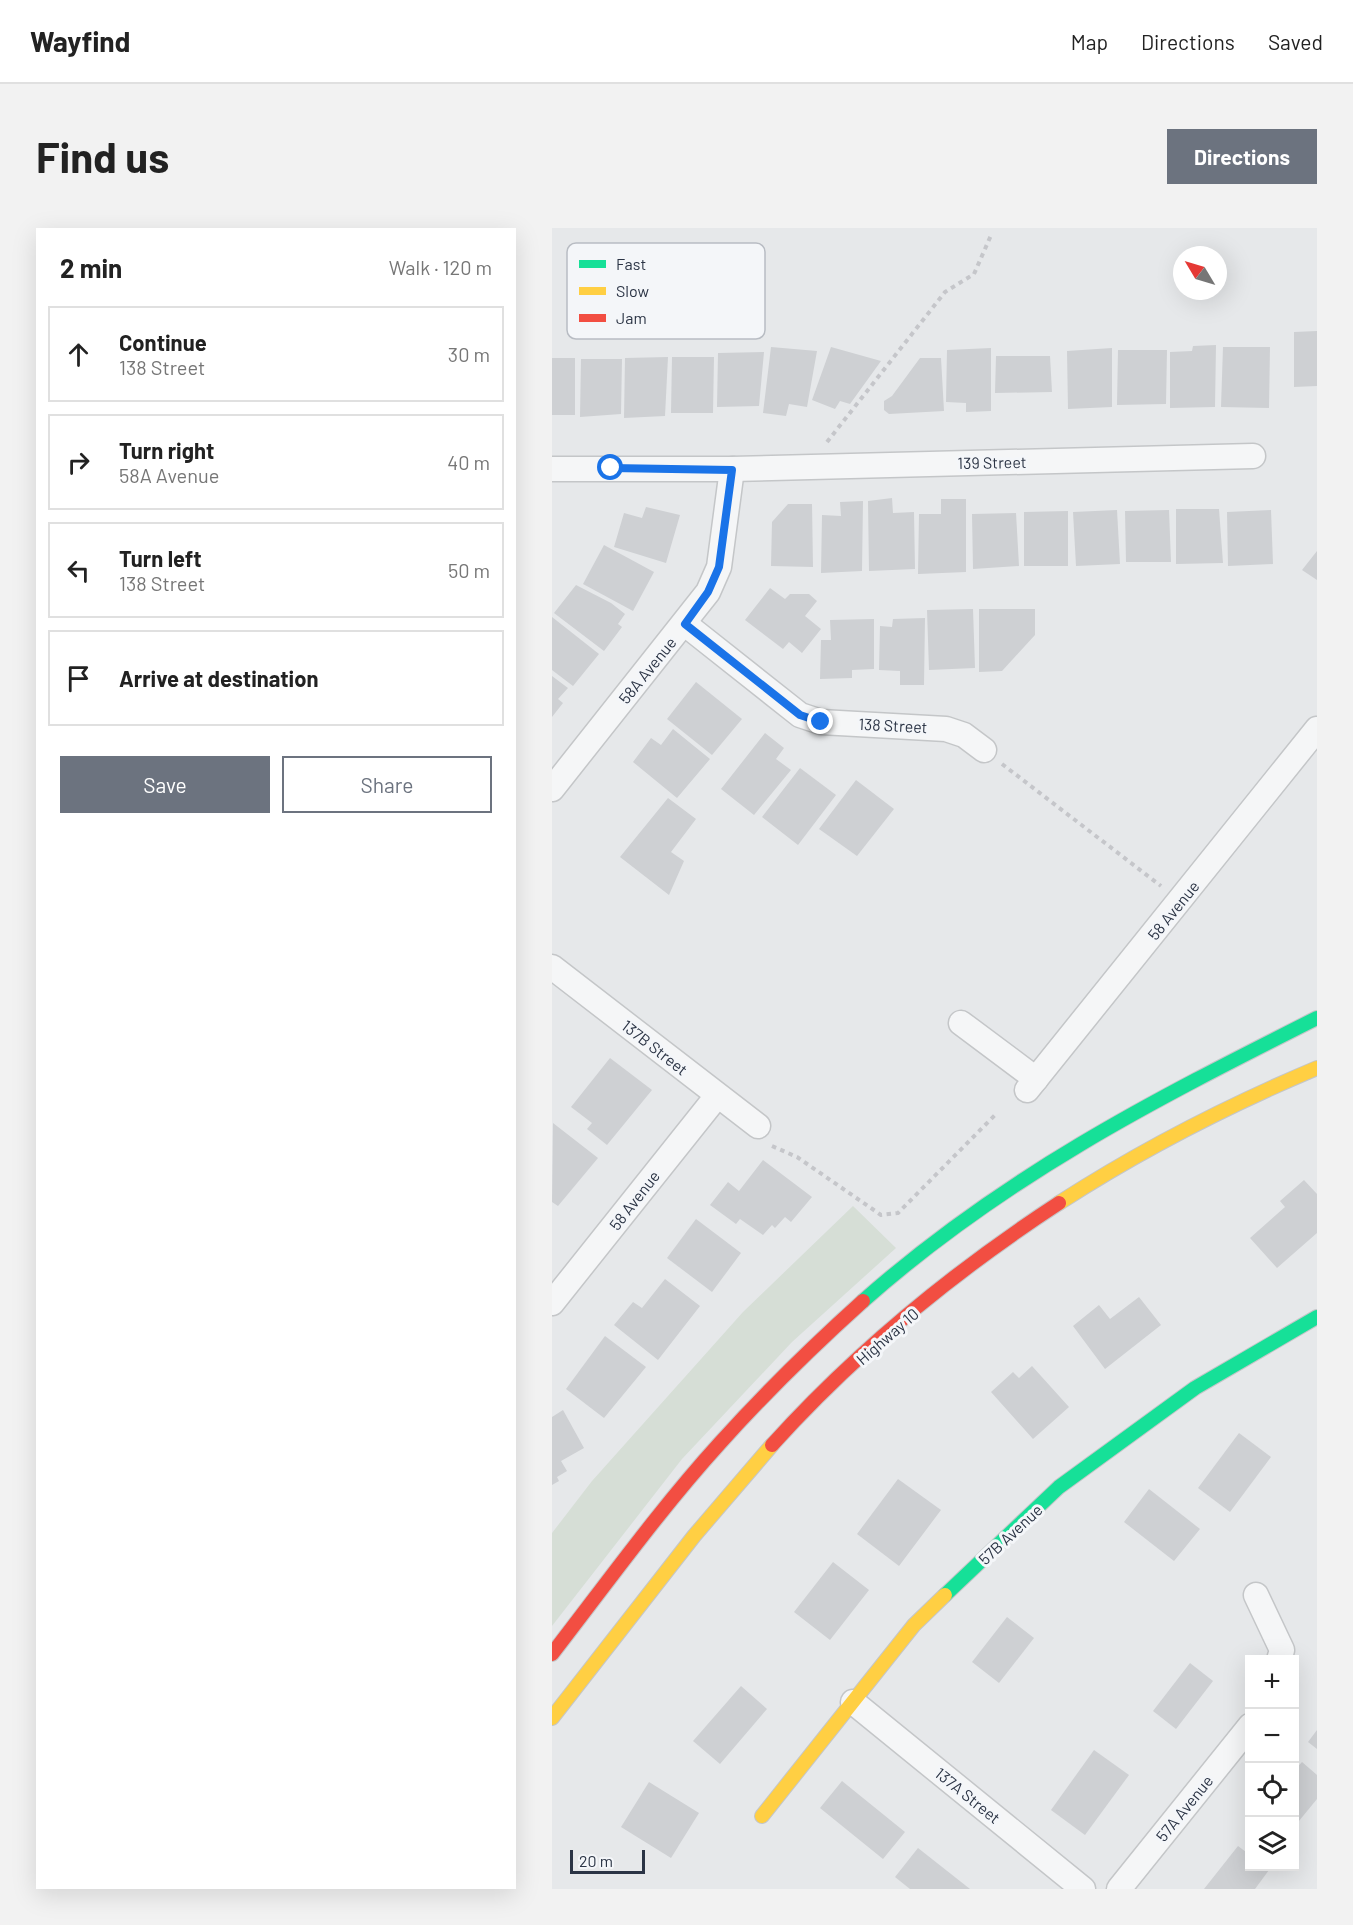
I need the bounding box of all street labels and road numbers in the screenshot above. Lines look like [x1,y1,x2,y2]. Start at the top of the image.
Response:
street label: 139 Street [957,452,1027,472]
street label: 58A Avenue [614,633,680,707]
street label: 138 Street [858,714,928,736]
street label: 58 Avenue [1143,877,1203,943]
street label: 137B Street [618,1015,692,1079]
street label: 58 Avenue [605,1166,663,1234]
street label: Highway 10 [852,1304,922,1368]
street label: 57B Avenue [974,1500,1046,1568]
street label: 137A Street [932,1763,1004,1827]
street label: 57A Avenue [1152,1771,1216,1845]

